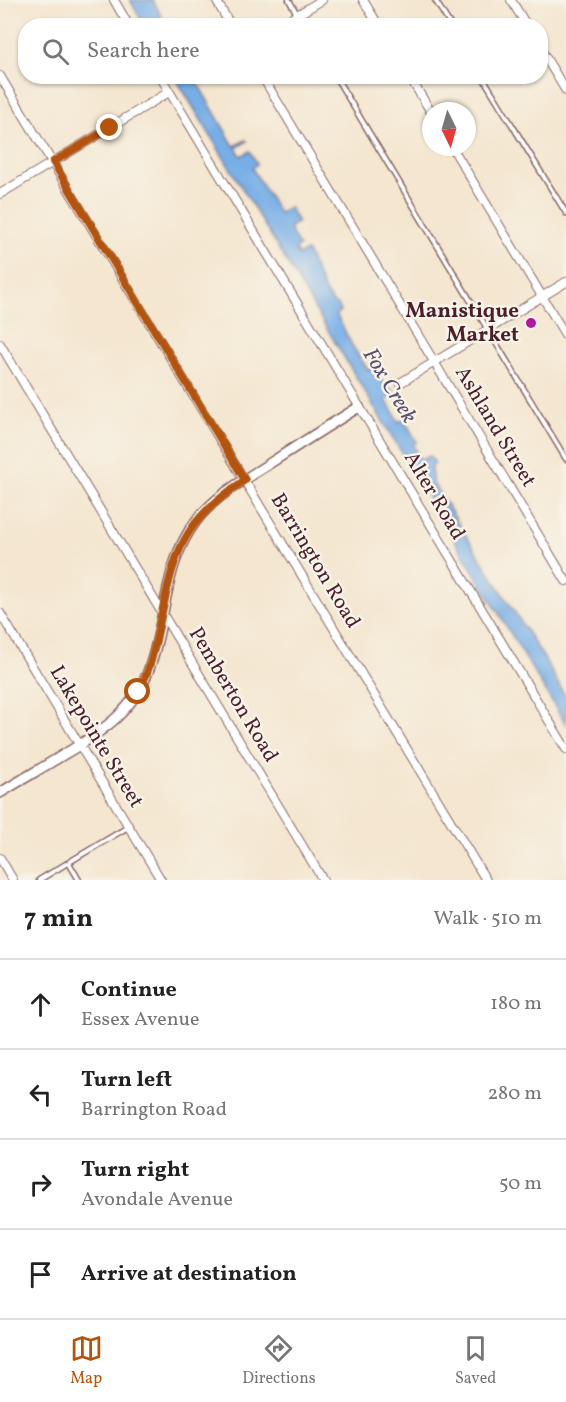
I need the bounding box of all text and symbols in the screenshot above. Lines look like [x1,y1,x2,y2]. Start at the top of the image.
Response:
search box [18,18,548,84]
icon: search [39,35,72,68]
text: Search here [87,36,200,67]
north arrow [422,102,476,156]
route end [96,114,122,140]
place label: Manistique Market [405,297,519,350]
marker: Manistique Market [524,316,538,330]
water label: Fox Creek [354,342,424,430]
street label: Ashland Street [447,361,543,493]
street label: Alter Road [396,446,472,546]
street label: Barrington Road [263,488,367,634]
street label: Pemberton Road [181,622,285,768]
street label: Lakepointe Street [42,660,150,814]
route start [124,678,150,704]
text: 7 min [24,901,93,937]
text: Walk · 510 m [433,905,542,933]
text: Continue [81,975,177,1006]
icon: ahead [24,988,57,1021]
text: 180 m [490,990,542,1018]
text: Essex Avenue [81,1006,199,1034]
text: Turn left [81,1065,172,1096]
icon: left [24,1078,57,1111]
text: 280 m [487,1080,542,1108]
text: Barrington Road [81,1096,227,1124]
text: Turn right [81,1155,189,1186]
icon: right [24,1168,57,1201]
text: 50 m [499,1170,542,1198]
text: Avondale Avenue [81,1186,233,1214]
icon: arrive [24,1258,57,1291]
text: Arrive at destination [81,1259,297,1290]
tab: Map [70,1332,103,1390]
tab: Directions [242,1332,316,1390]
tab: Saved [455,1332,496,1390]

